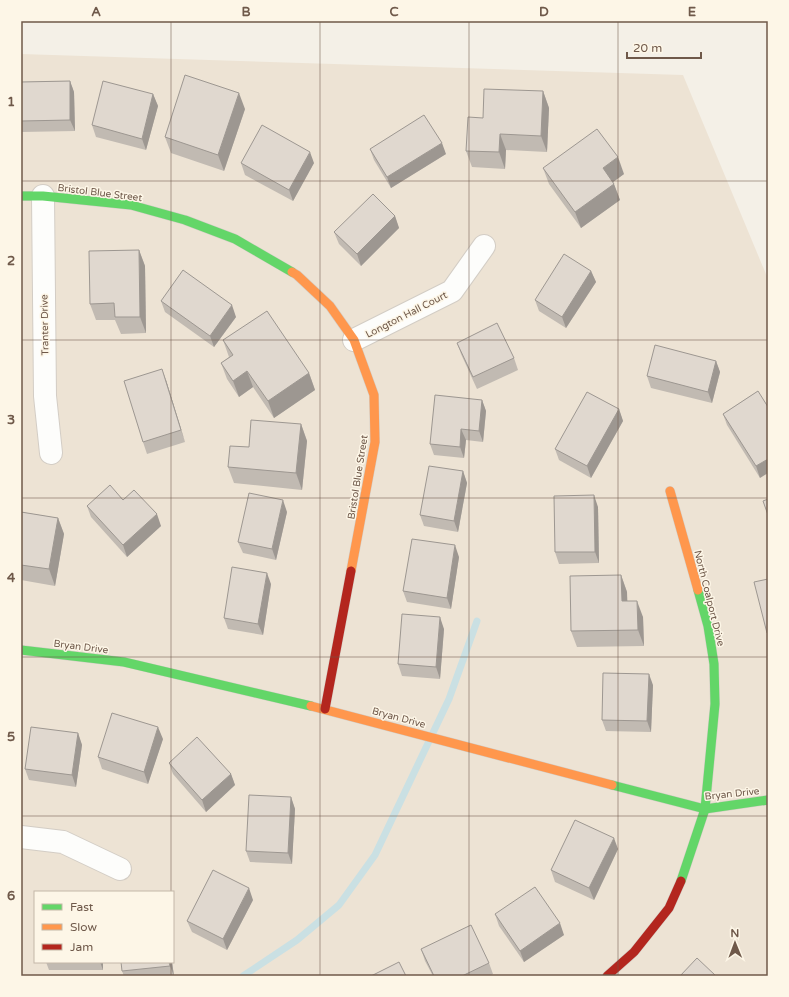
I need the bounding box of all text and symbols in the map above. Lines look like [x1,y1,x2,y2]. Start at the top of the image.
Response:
text: A [91,4,101,20]
text: B [241,4,251,20]
text: C [389,4,399,20]
text: D [539,4,549,20]
text: E [688,4,696,20]
scale bar [627,34,701,60]
text: 20 m [633,41,662,55]
text: 1 [7,94,15,110]
street label: Bristol Blue Street [57,182,143,204]
text: 2 [7,253,15,269]
street label: Longton Hall Court [364,289,449,341]
street label: Tranter Drive [38,294,52,356]
text: 3 [7,412,15,428]
street label: Bristol Blue Street [345,434,371,520]
street label: North Coalport Drive [691,549,727,648]
text: 4 [7,570,16,586]
street label: Bryan Drive [53,638,109,656]
street label: Bryan Drive [371,705,427,731]
text: 5 [7,729,15,745]
street label: Bryan Drive [704,785,760,803]
text: 6 [7,888,15,904]
legend [34,891,174,963]
text: Fast [70,900,94,914]
text: Slow [70,920,97,934]
north arrow [715,923,755,963]
text: N [730,927,739,940]
text: Jam [70,940,93,954]

